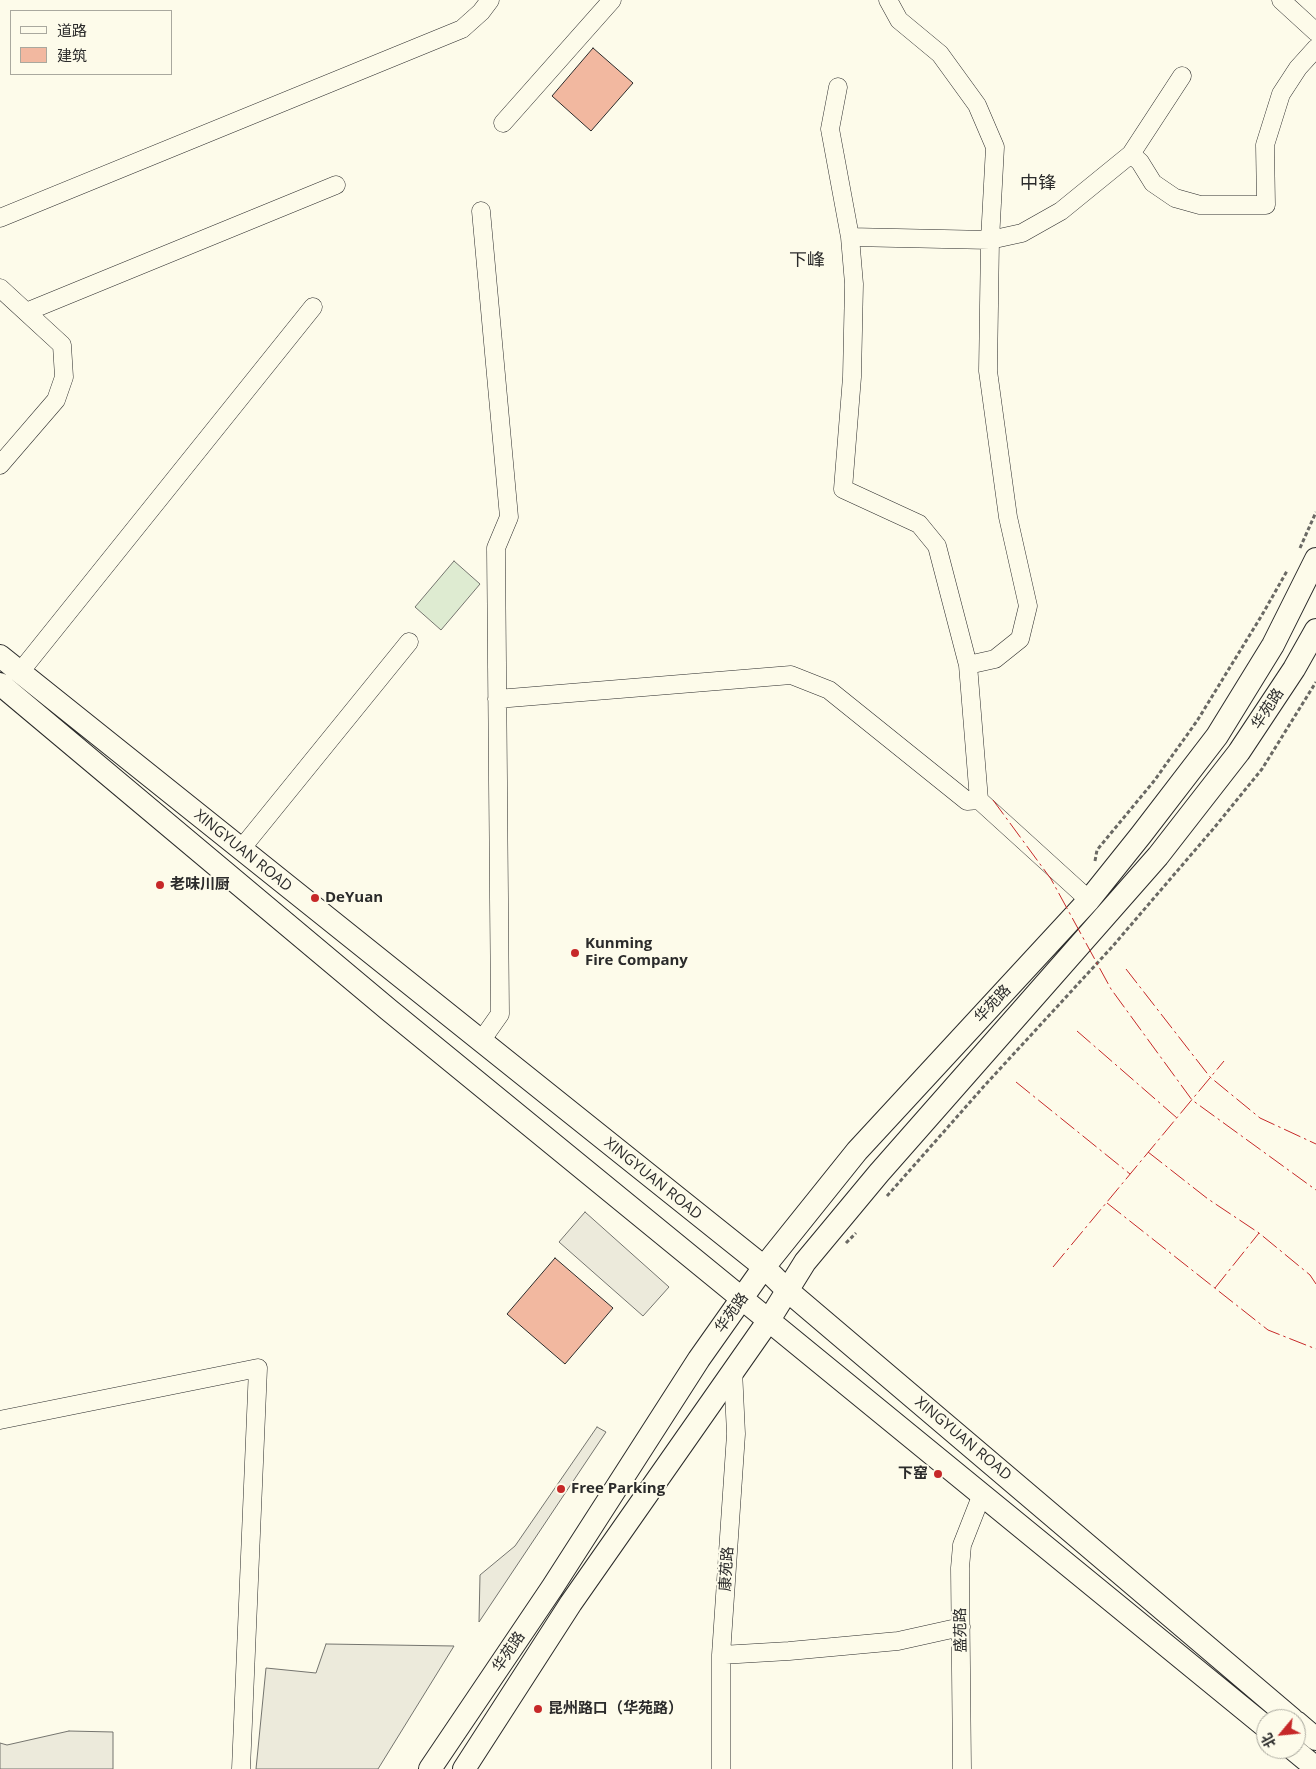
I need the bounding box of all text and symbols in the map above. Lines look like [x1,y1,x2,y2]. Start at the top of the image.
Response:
legend [10,10,172,75]
text: 道路 [57,20,87,40]
text: 建筑 [57,45,87,65]
district label: 中锋 [1020,173,1056,195]
district label: 下峰 [789,250,825,272]
street label: 华苑路 [1248,685,1288,733]
street label: XINGYUAN ROAD [191,806,295,896]
place label: 老味川厨 [170,876,230,894]
marker: 老味川厨 [154,879,166,891]
place label: DeYuan [325,889,383,907]
marker: DeYuan [309,892,321,904]
place label: Kunming Fire Company [585,935,688,970]
marker: Kunming Fire Company [569,947,581,959]
street label: 华苑路 [971,981,1015,1027]
street label: XINGYUAN ROAD [601,1134,705,1224]
street label: 华苑路 [711,1290,753,1336]
street label: XINGYUAN ROAD [911,1393,1015,1485]
place label: 下窑 [898,1465,928,1483]
marker: 下窑 [932,1468,944,1480]
place label: Free Parking [571,1480,665,1498]
marker: Free Parking [555,1483,567,1495]
street label: 康苑路 [716,1546,738,1592]
street label: 盛苑路 [952,1607,970,1653]
street label: 华苑路 [489,1628,529,1676]
place label: 昆州路口（华苑路） [548,1700,683,1718]
marker: 昆州路口（华苑路） [532,1703,544,1715]
north arrow [1256,1709,1306,1759]
text: 北 [1257,1730,1280,1751]

